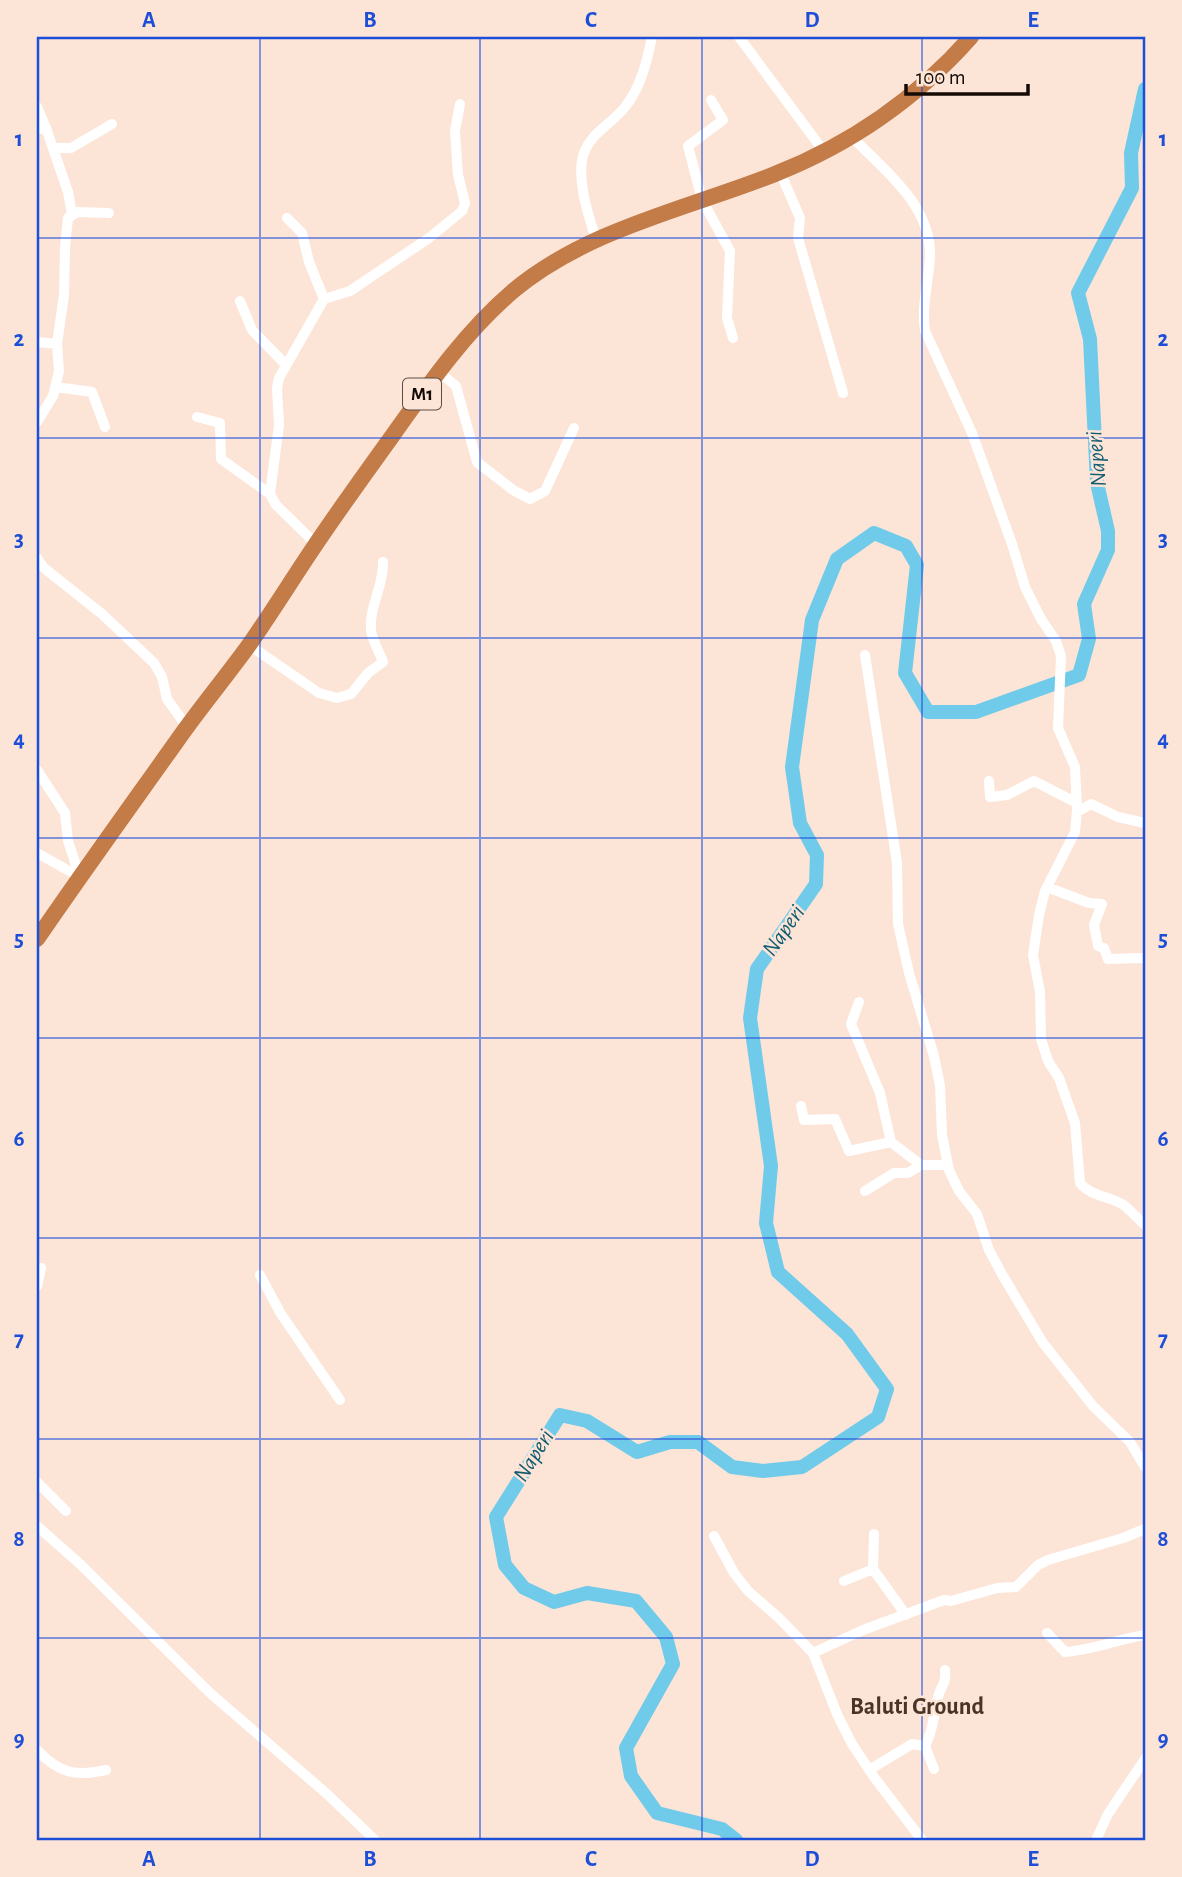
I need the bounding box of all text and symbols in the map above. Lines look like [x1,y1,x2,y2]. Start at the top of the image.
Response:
text: A [142,9,156,32]
text: B [363,9,377,32]
text: C [585,9,597,32]
text: D [804,9,820,32]
text: E [1027,9,1039,32]
scale bar [906,52,1028,96]
text: 100 m [916,67,966,88]
text: 1 [15,128,23,151]
text: 1 [1159,128,1167,151]
text: 2 [14,328,25,351]
text: 2 [1158,328,1169,351]
road number: M1 [403,378,441,410]
water label: Naperi [1083,430,1111,488]
text: 3 [14,528,24,551]
text: 3 [1158,528,1168,551]
text: 4 [13,728,25,751]
text: 4 [1157,728,1169,751]
water label: Naperi [759,901,809,961]
text: 5 [14,928,24,951]
text: 5 [1158,928,1168,951]
text: 6 [13,1128,25,1151]
text: 6 [1157,1128,1169,1151]
text: 7 [14,1328,24,1351]
text: 7 [1158,1328,1168,1351]
water label: Naperi [509,1426,559,1486]
text: 8 [13,1528,25,1551]
text: 8 [1157,1528,1169,1551]
district label: Baluti Ground [850,1695,984,1719]
text: 9 [13,1728,25,1751]
text: 9 [1157,1728,1169,1751]
text: A [142,1848,156,1871]
text: B [363,1848,377,1871]
text: C [585,1848,597,1871]
text: D [804,1848,820,1871]
text: E [1027,1848,1039,1871]

